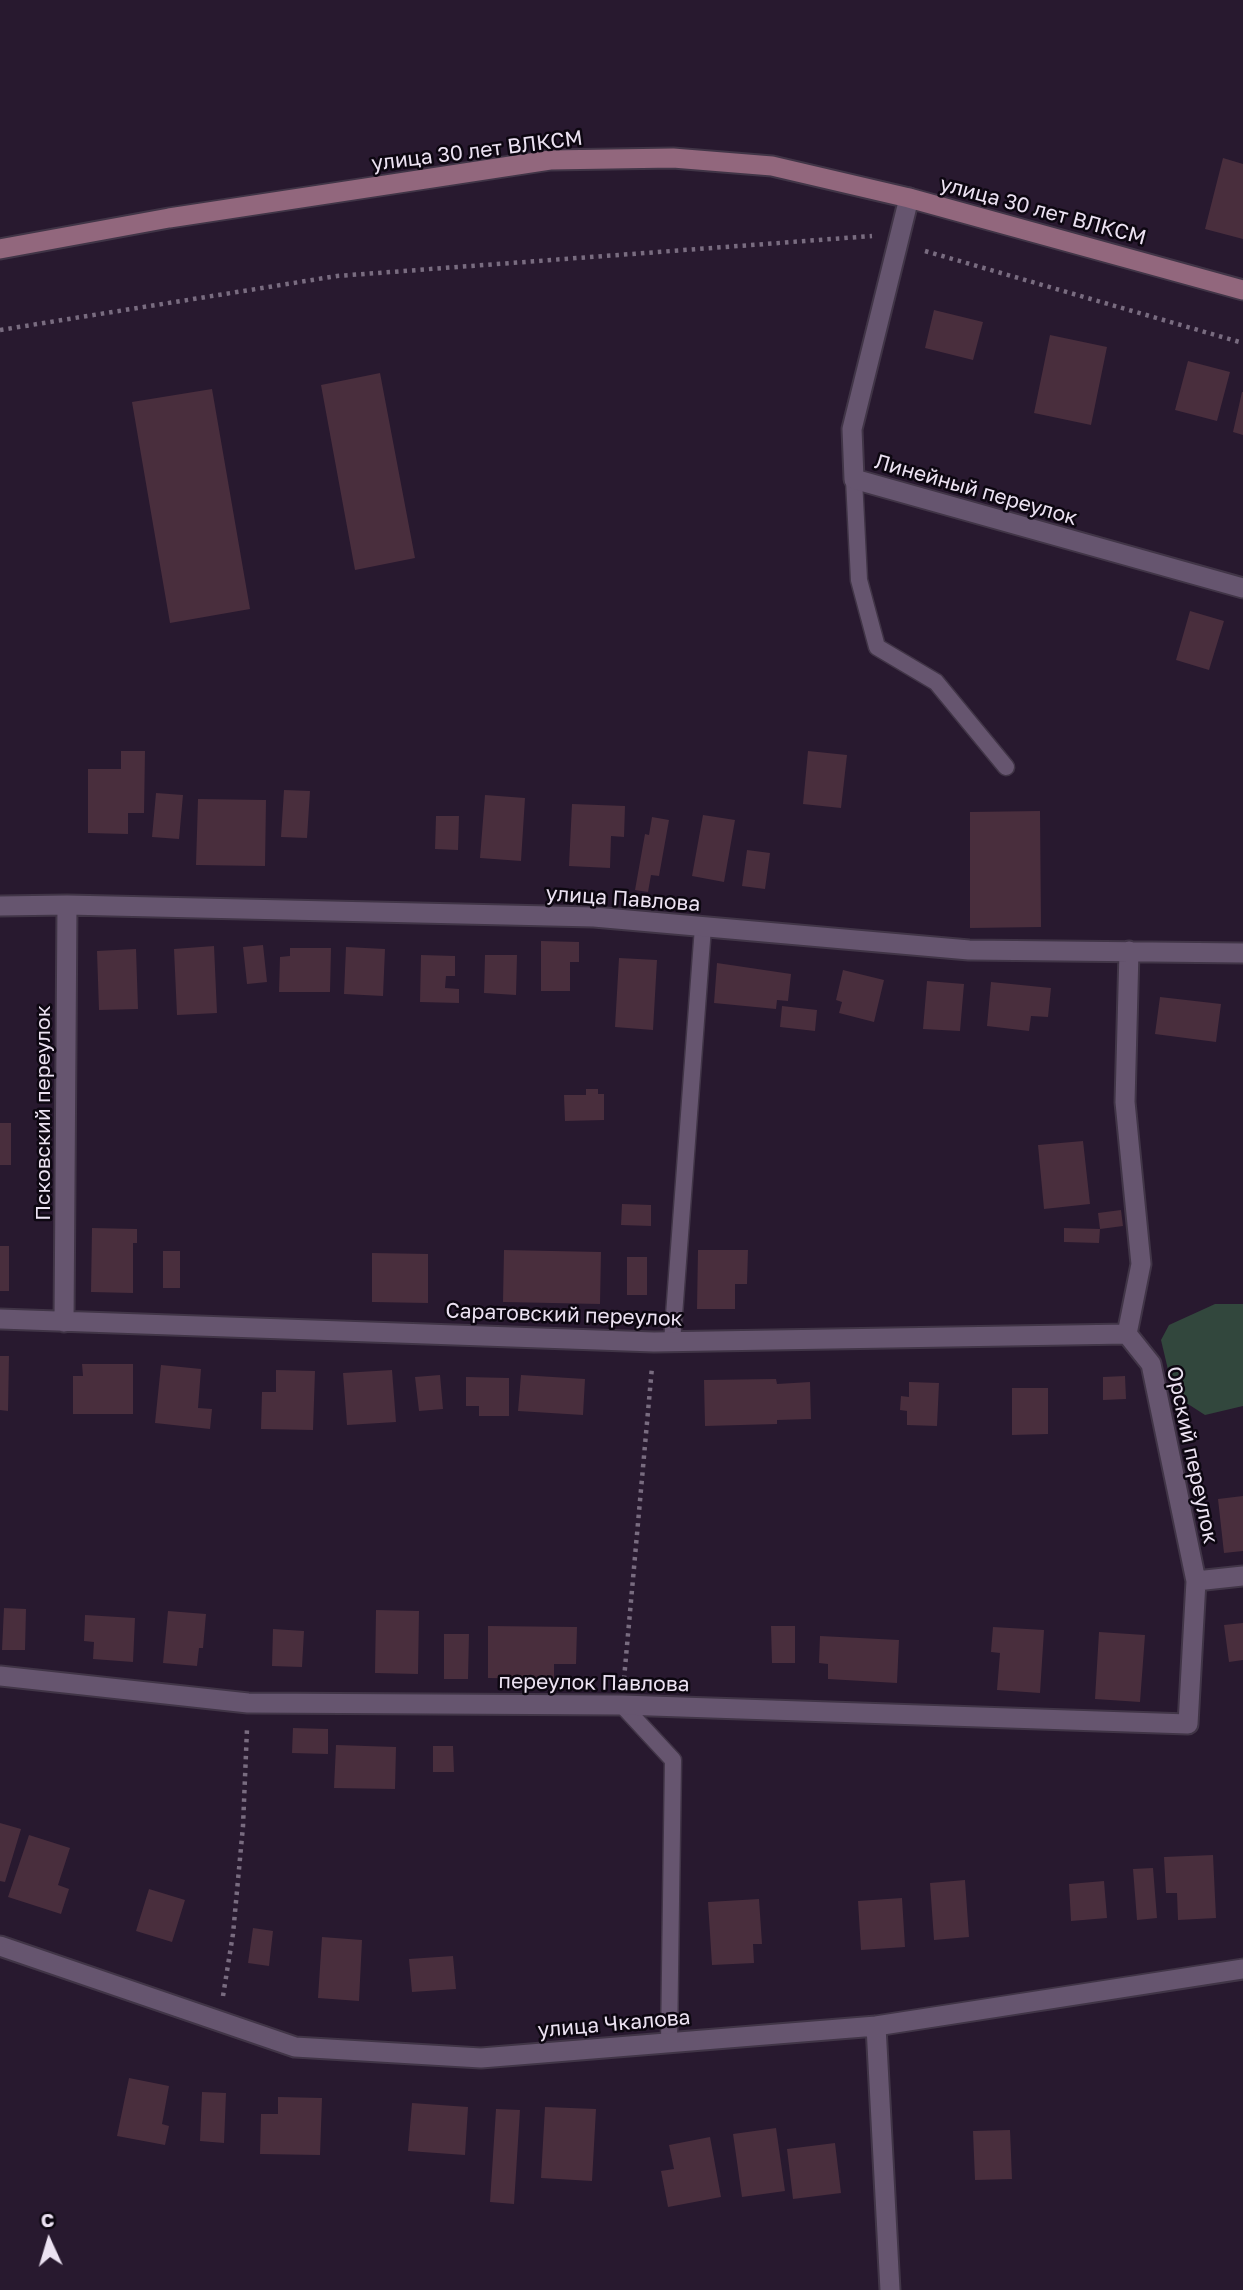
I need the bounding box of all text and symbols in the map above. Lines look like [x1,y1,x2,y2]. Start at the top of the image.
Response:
street label: улица 30 лет ВЛКСМ [370,126,584,176]
street label: улица 30 лет ВЛКСМ [937,171,1149,251]
street label: Линейный переулок [872,449,1080,531]
street label: улица Павлова [545,881,701,917]
street label: Псковский переулок [30,1005,56,1221]
street label: Саратовский переулок [445,1298,683,1332]
street label: Орский переулок [1161,1364,1223,1546]
street label: переулок Павлова [498,1669,690,1697]
street label: улица Чкалова [537,2005,691,2043]
north arrow [14,2206,84,2276]
text: С [40,2208,55,2231]

